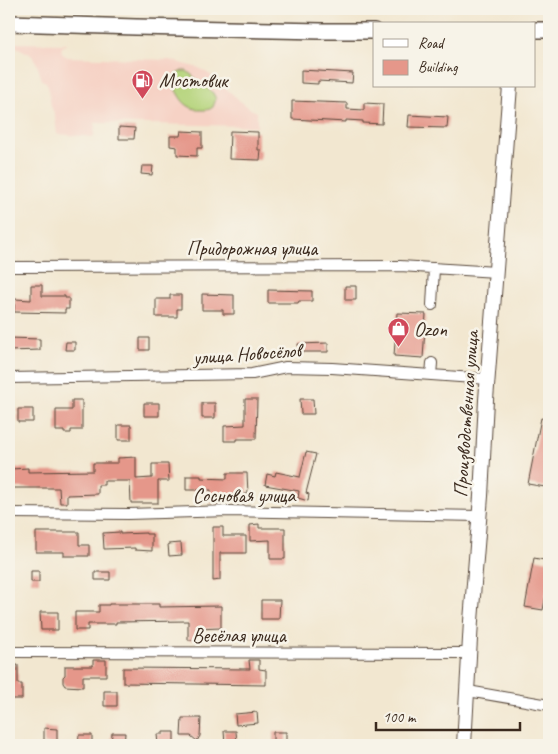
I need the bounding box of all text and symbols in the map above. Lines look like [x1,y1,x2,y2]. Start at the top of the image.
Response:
legend [373,22,536,88]
text: Road [418,34,445,53]
text: Building [418,58,458,77]
fuel station icon: Мостовик [131,68,155,99]
place label: Мостовик [159,68,229,93]
street label: Придорожная улица [187,236,319,261]
shop icon: Ozon [386,317,410,348]
place label: Ozon [414,317,448,342]
street label: Производственная улица [448,328,484,498]
street label: улица Новосёлов [191,338,305,370]
street label: Сосновая улица [193,483,296,508]
street label: Весёлая улица [192,623,288,648]
scale bar [376,699,519,731]
text: 100 m [383,708,417,727]

